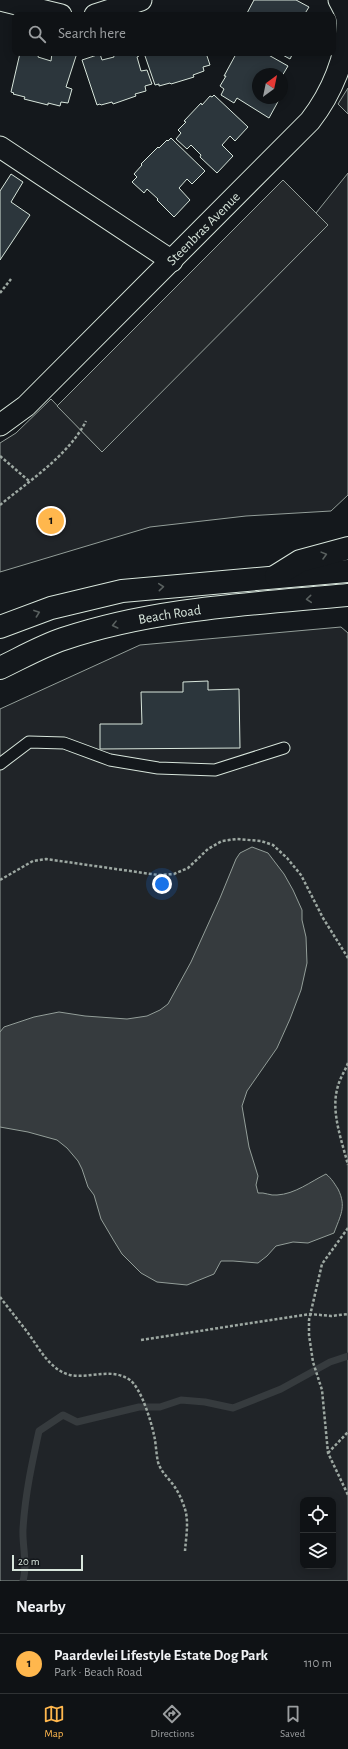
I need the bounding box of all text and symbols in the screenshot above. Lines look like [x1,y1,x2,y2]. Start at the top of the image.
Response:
search box [12,12,336,56]
icon: search [26,23,48,45]
text: Search here [58,26,126,41]
north arrow [252,68,288,104]
street label: Steenbras Avenue [164,190,243,268]
pin: 1 [38,506,64,536]
one-way arrow [320,551,327,560]
one-way arrow [158,583,164,592]
one-way arrow [306,594,312,603]
street label: Beach Road [137,603,202,627]
one-way arrow [33,610,40,618]
one-way arrow [112,621,118,629]
your location [152,874,172,894]
map controls [300,1497,336,1569]
button: locate [300,1497,336,1533]
button: layers [300,1533,336,1569]
scale bar [12,1553,83,1572]
text: 20 m [18,1556,39,1567]
text: Nearby [16,1598,66,1615]
text: Paardevlei Lifestyle Estate Dog Park [54,1648,268,1663]
text: 1 [27,1657,31,1670]
text: 110 m [304,1657,332,1670]
text: Park · Beach Road [54,1666,142,1679]
tab: Map [43,1703,65,1740]
tab: Directions [150,1703,194,1740]
tab: Saved [280,1703,305,1740]

